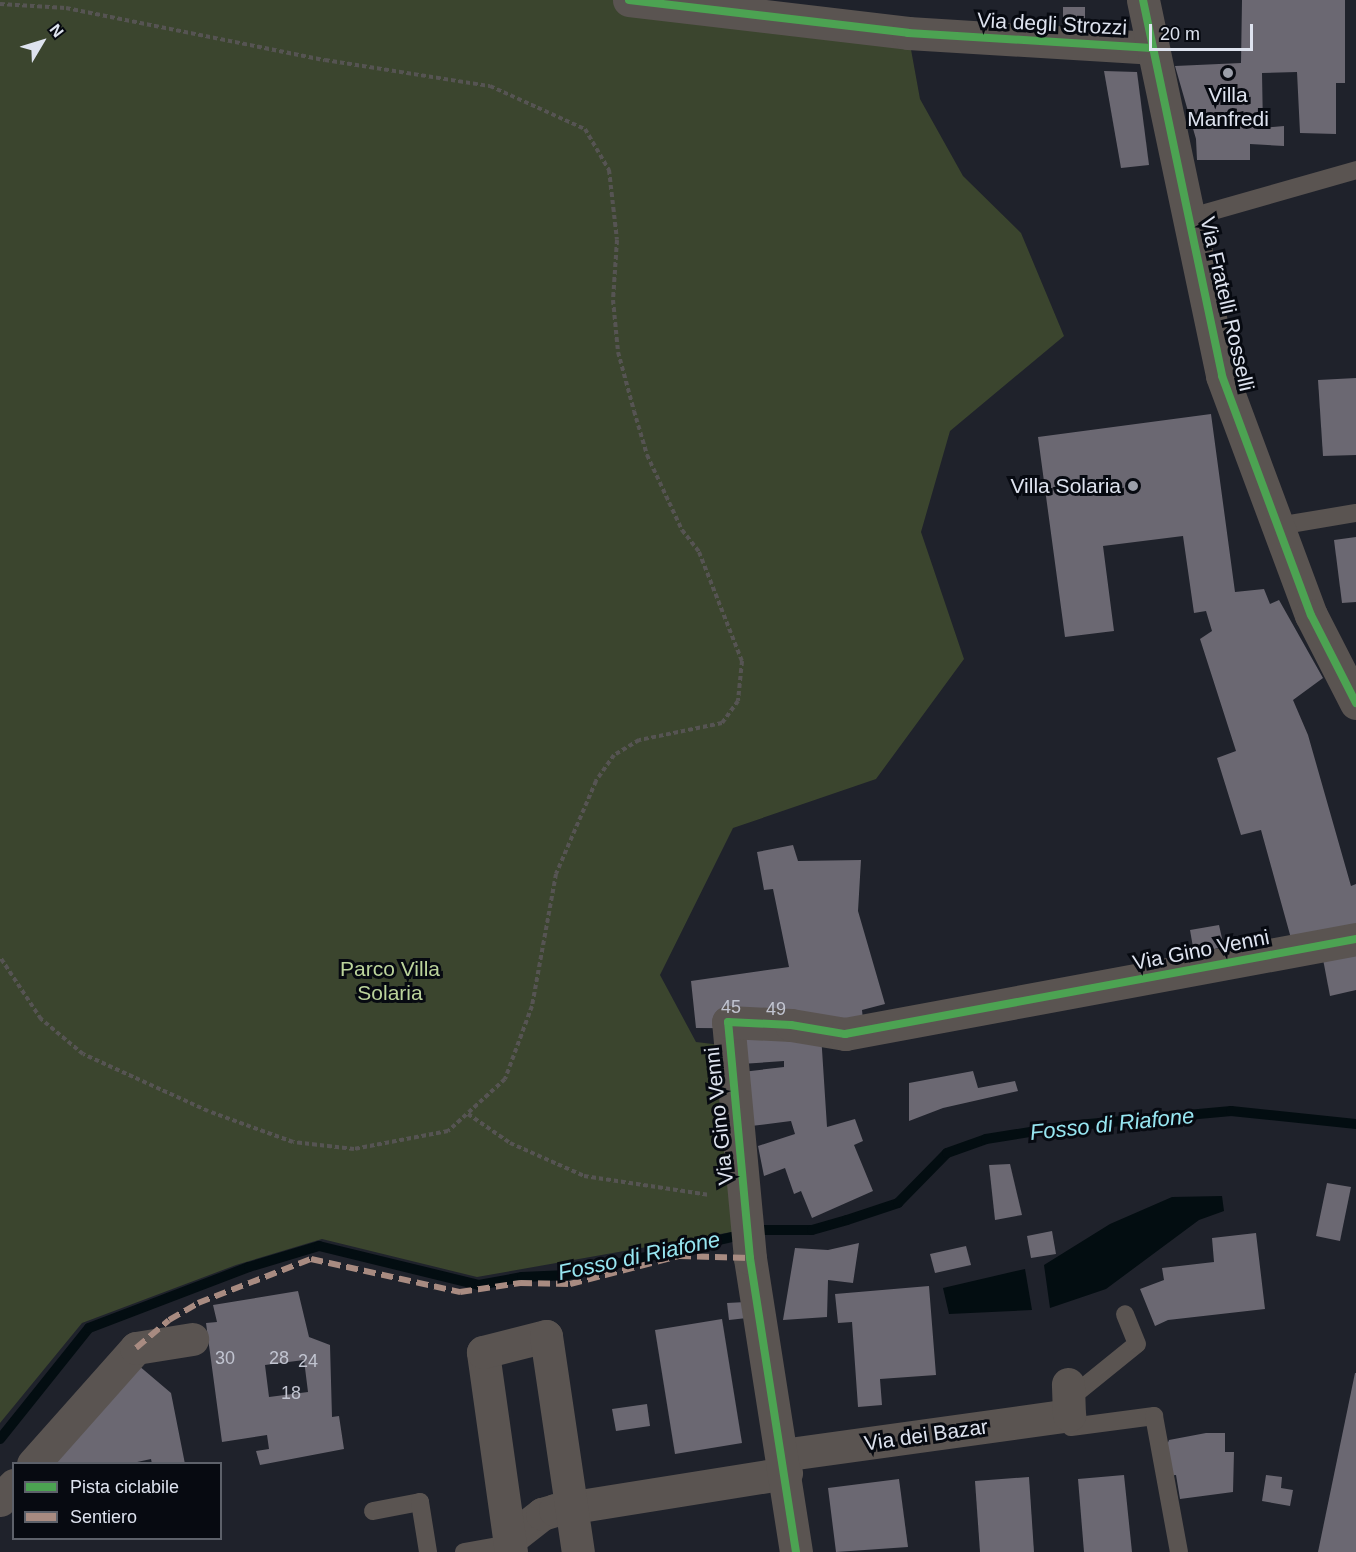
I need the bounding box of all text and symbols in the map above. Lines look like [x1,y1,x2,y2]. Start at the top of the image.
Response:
street label: Via degli Strozzi [976,7,1128,41]
north arrow [12,12,72,72]
scale bar [1152,12,1256,50]
text: N [46,21,67,40]
text: 20 m [1160,24,1200,44]
marker: Villa Manfredi [1221,66,1235,80]
place label: Villa Manfredi [1187,82,1269,132]
street label: Via Fratelli Rosselli [1195,214,1259,394]
place label: Villa Solaria [1010,473,1121,499]
marker: Villa Solaria [1126,479,1140,493]
street label: Via Gino Venni [1131,924,1271,976]
park label: Parco Villa Solaria [340,956,440,1006]
house number: 45 [721,996,741,1018]
house number: 49 [766,998,786,1020]
street label: Via Gino Venni [699,1046,739,1186]
water label: Fosso di Riafone [1029,1102,1195,1146]
water label: Fosso di Riafone [556,1226,722,1286]
house number: 30 [215,1347,235,1369]
house number: 28 [269,1347,289,1369]
house number: 24 [298,1350,318,1372]
house number: 18 [281,1382,301,1404]
street label: Via dei Bazar [863,1414,989,1456]
legend [12,1462,222,1540]
text: Pista ciclabile [70,1477,179,1497]
text: Sentiero [70,1507,137,1527]

